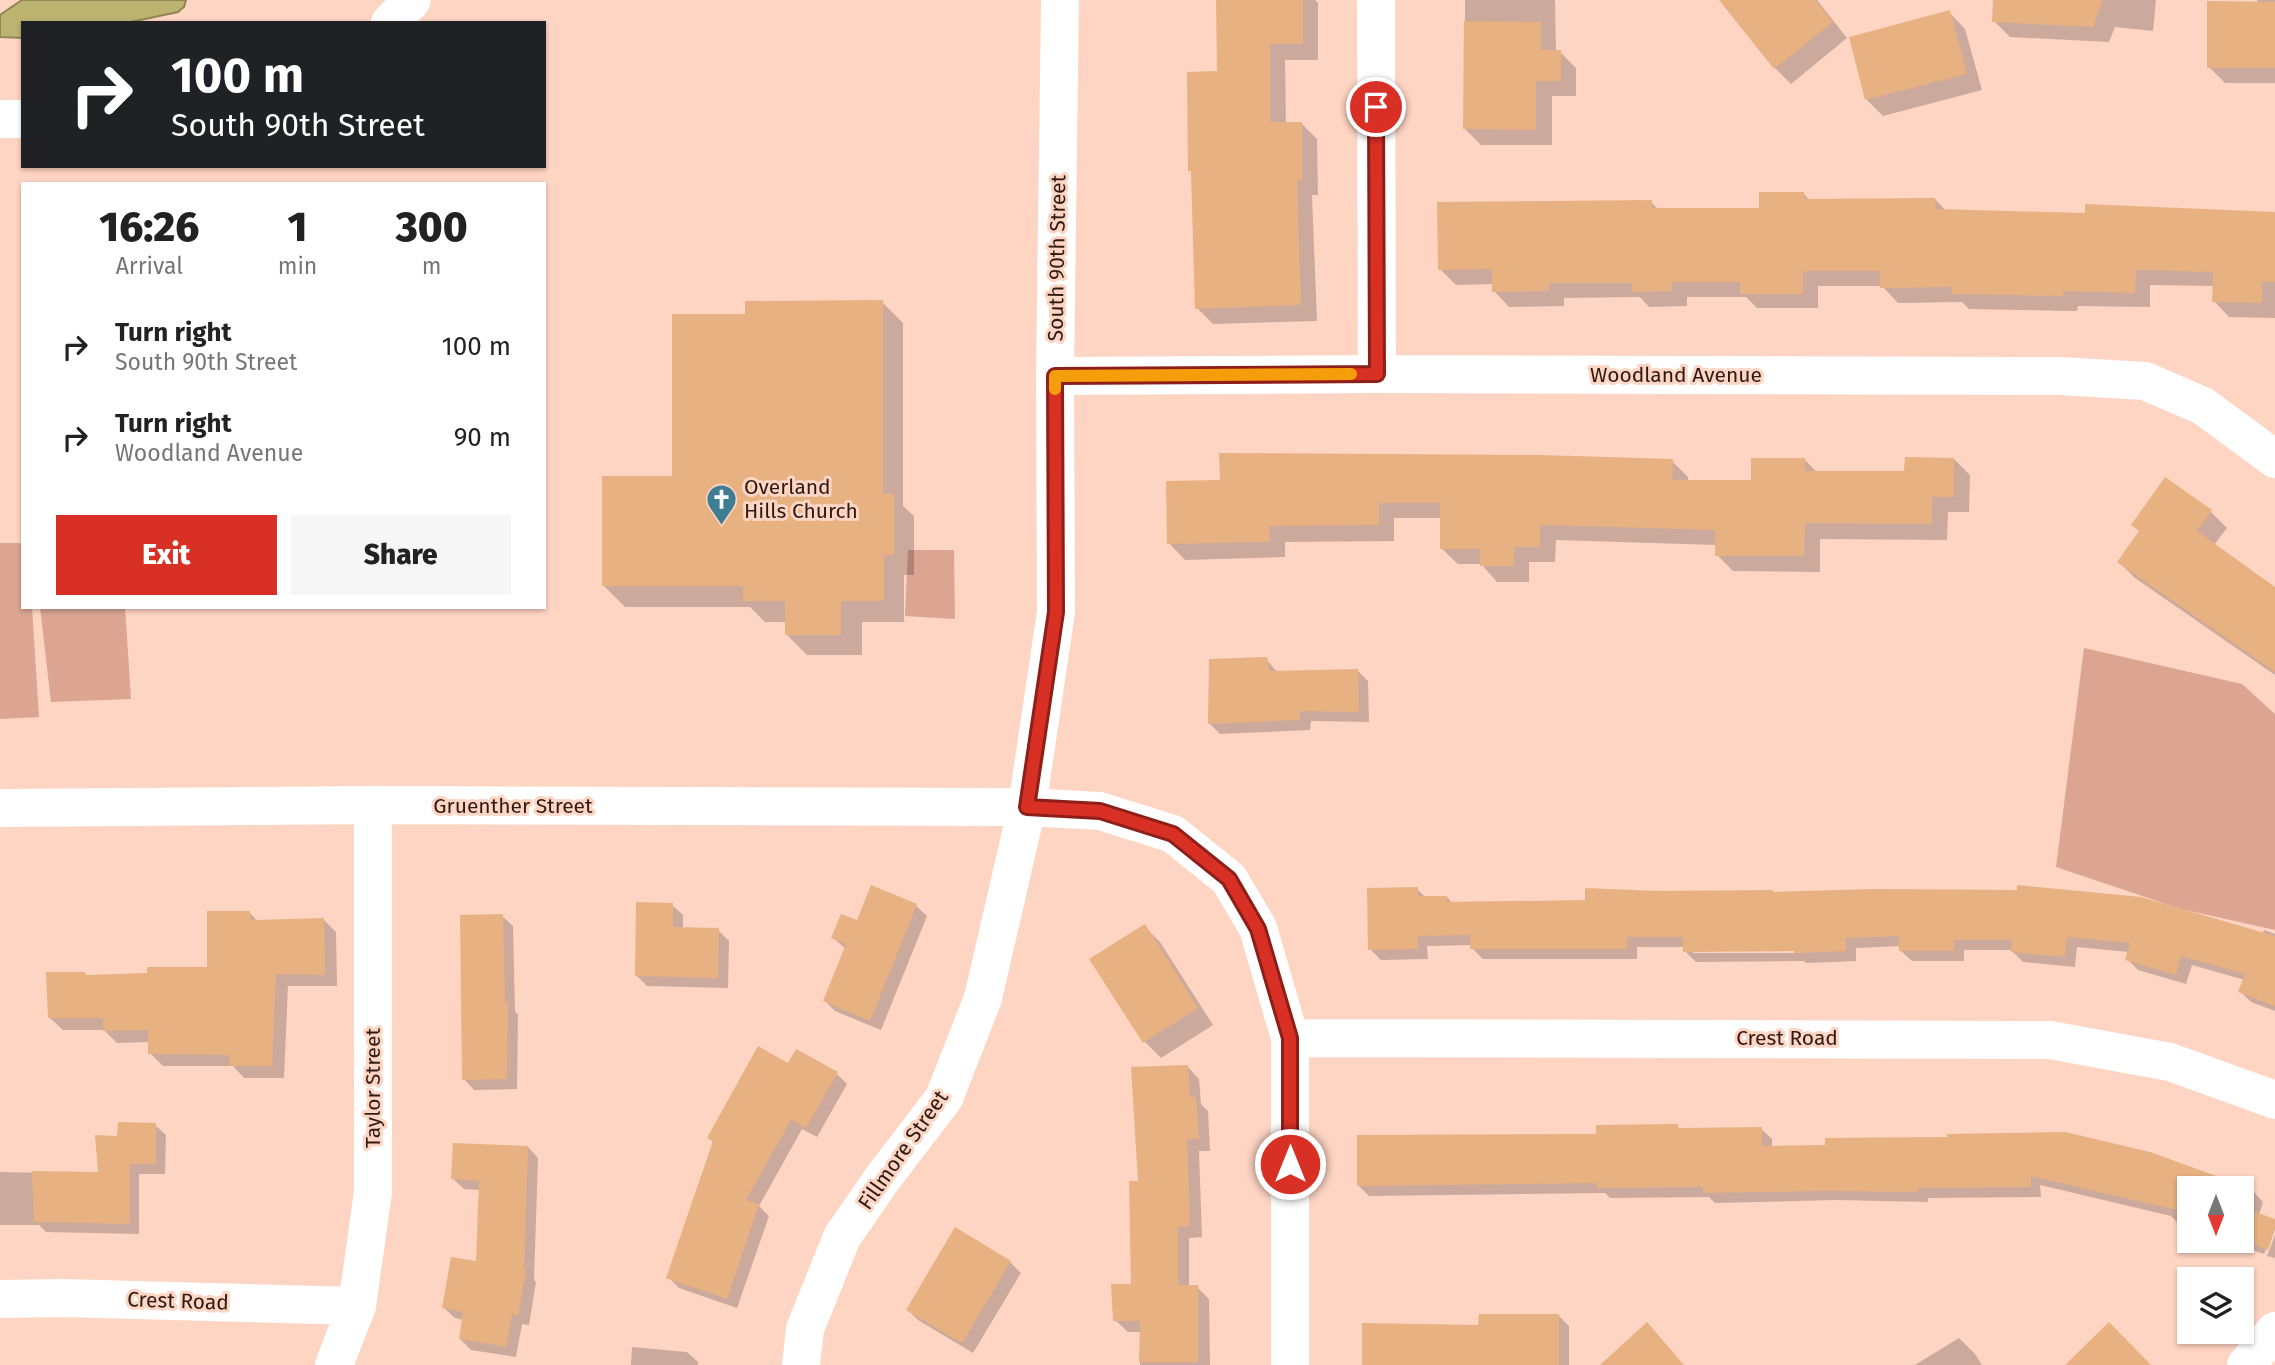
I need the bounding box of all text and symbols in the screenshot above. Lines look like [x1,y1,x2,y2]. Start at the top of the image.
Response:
text: 100 m [171,46,304,105]
icon: right [56,49,147,140]
pin [1346,77,1406,137]
icon: arrive [1357,88,1395,126]
text: South 90th Street [171,106,425,144]
street label: South 90th Street [1043,174,1071,341]
text: 16:26 [99,202,199,252]
text: 1 [288,202,307,252]
text: 300 [396,202,468,252]
text: Arrival [116,252,183,280]
text: min [278,252,317,280]
text: m [422,252,442,280]
text: Turn right [115,317,232,348]
icon: right [56,328,94,366]
text: 100 m [442,331,511,362]
text: South 90th Street [115,348,297,376]
street label: Woodland Avenue [1590,362,1762,388]
text: Turn right [115,408,232,439]
icon: right [56,419,94,457]
text: 90 m [454,422,511,453]
text: Woodland Avenue [115,439,303,467]
place label: Overland Hills Church [744,474,858,524]
church icon: Overland Hills Church [704,482,738,526]
button: Exit [56,515,277,595]
button: Share [291,515,511,595]
street label: Gruenther Street [433,793,593,819]
street label: Crest Road [1736,1025,1838,1051]
street label: Taylor Street [360,1027,386,1148]
street label: Fillmore Street [852,1085,954,1215]
position arrow [1253,1127,1327,1201]
north arrow [2177,1176,2254,1253]
map controls [2177,1176,2254,1344]
button: layers [2177,1267,2254,1344]
street label: Crest Road [127,1286,229,1316]

